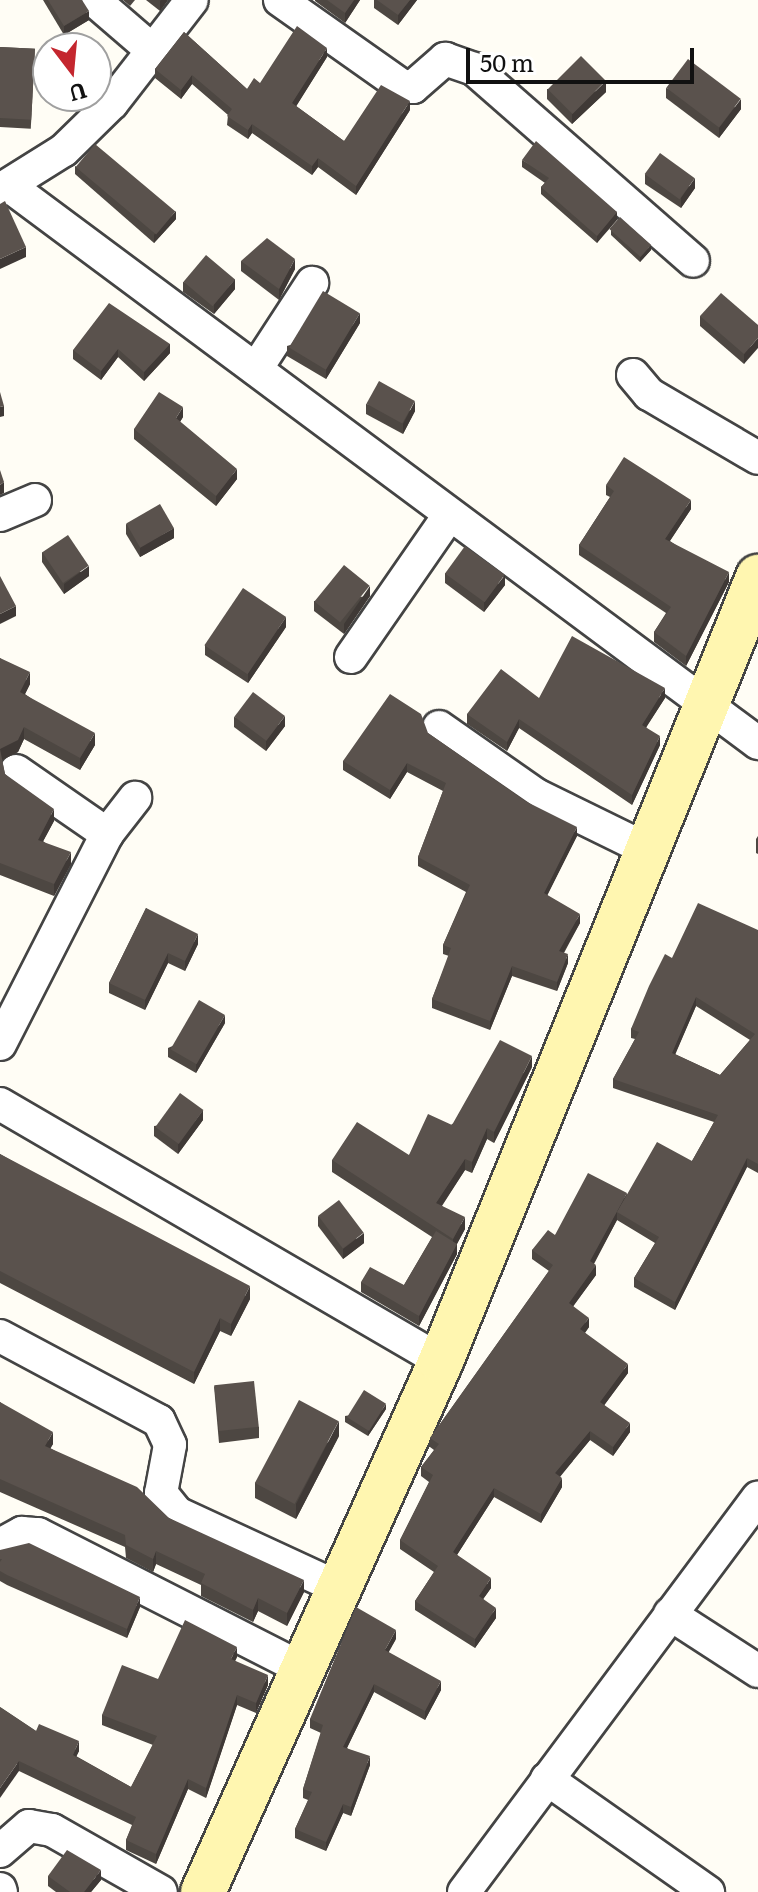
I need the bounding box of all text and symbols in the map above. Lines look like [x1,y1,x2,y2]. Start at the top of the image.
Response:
north arrow [32,32,112,112]
scale bar [470,32,698,82]
text: 50 m [480,44,534,79]
text: U [65,75,91,112]

